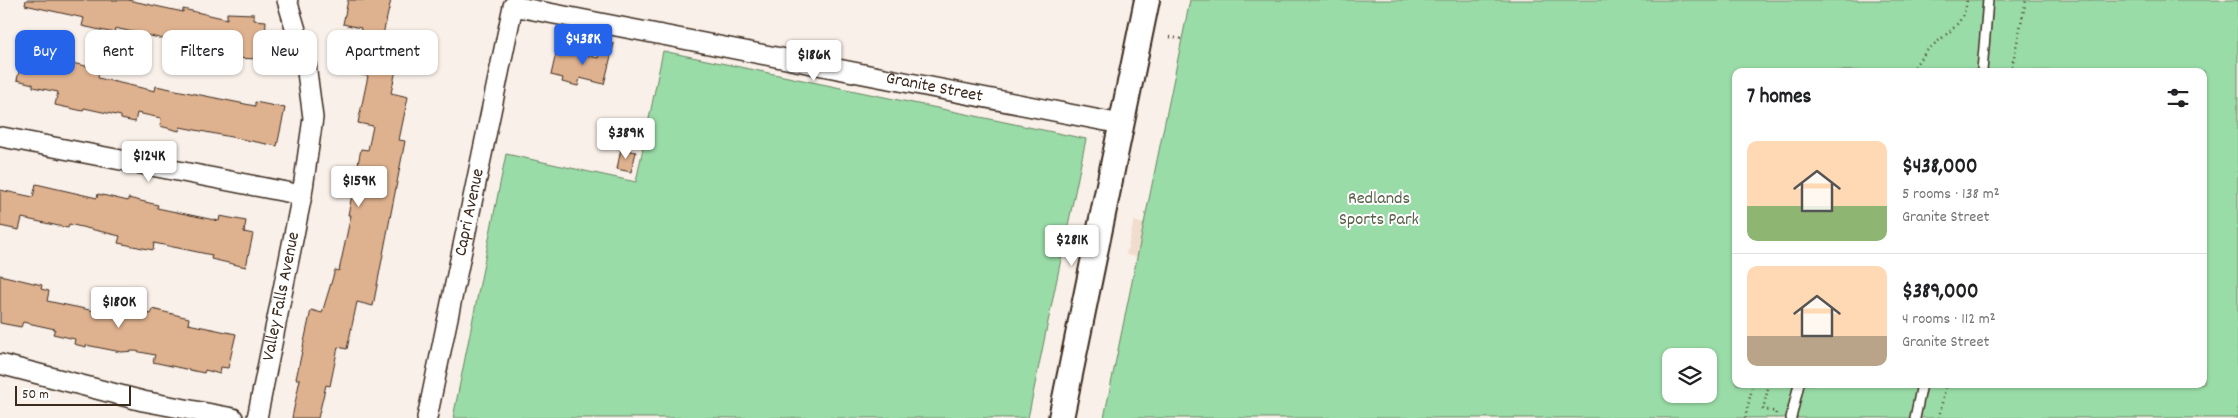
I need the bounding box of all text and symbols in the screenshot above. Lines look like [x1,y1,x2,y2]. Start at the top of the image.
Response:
pin: $438K [548,23,618,66]
text: $438K [565,28,601,51]
chip: Buy [15,30,75,75]
chip: Rent [85,30,152,75]
chip: Filters [162,30,243,75]
chip: New [253,30,317,75]
chip: Apartment [327,30,438,75]
pin: $186K [779,39,849,82]
text: $186K [797,44,831,67]
street label: Granite Street [884,66,985,109]
text: 7 homes [1747,83,1811,113]
icon: filters [2164,84,2192,112]
pin: $389K [591,118,661,160]
text: $389K [608,122,644,145]
pin: $124K [114,140,184,183]
text: $124K [133,145,165,168]
text: $438,000 [1902,153,1977,183]
icon: home [1787,161,1847,221]
pin: $159K [324,166,394,208]
street label: Capri Avenue [449,166,491,259]
text: $159K [342,170,376,193]
text: 5 rooms · 138 m² [1902,183,1999,206]
park label: Redlands Sports Park [1339,187,1419,233]
text: Granite Street [1902,206,1989,229]
pin: $281K [1037,224,1107,267]
text: $281K [1056,229,1088,252]
street label: Valley Falls Avenue [256,230,307,363]
text: $389,000 [1902,278,1978,308]
pin: $180K [84,286,154,329]
icon: home [1787,286,1847,346]
text: $180K [102,291,136,314]
text: 4 rooms · 112 m² [1902,308,1996,331]
text: Granite Street [1902,331,1989,354]
map controls [1662,348,1717,403]
button: layers [1662,348,1717,403]
scale bar [15,383,131,406]
text: 50 m [22,385,49,405]

